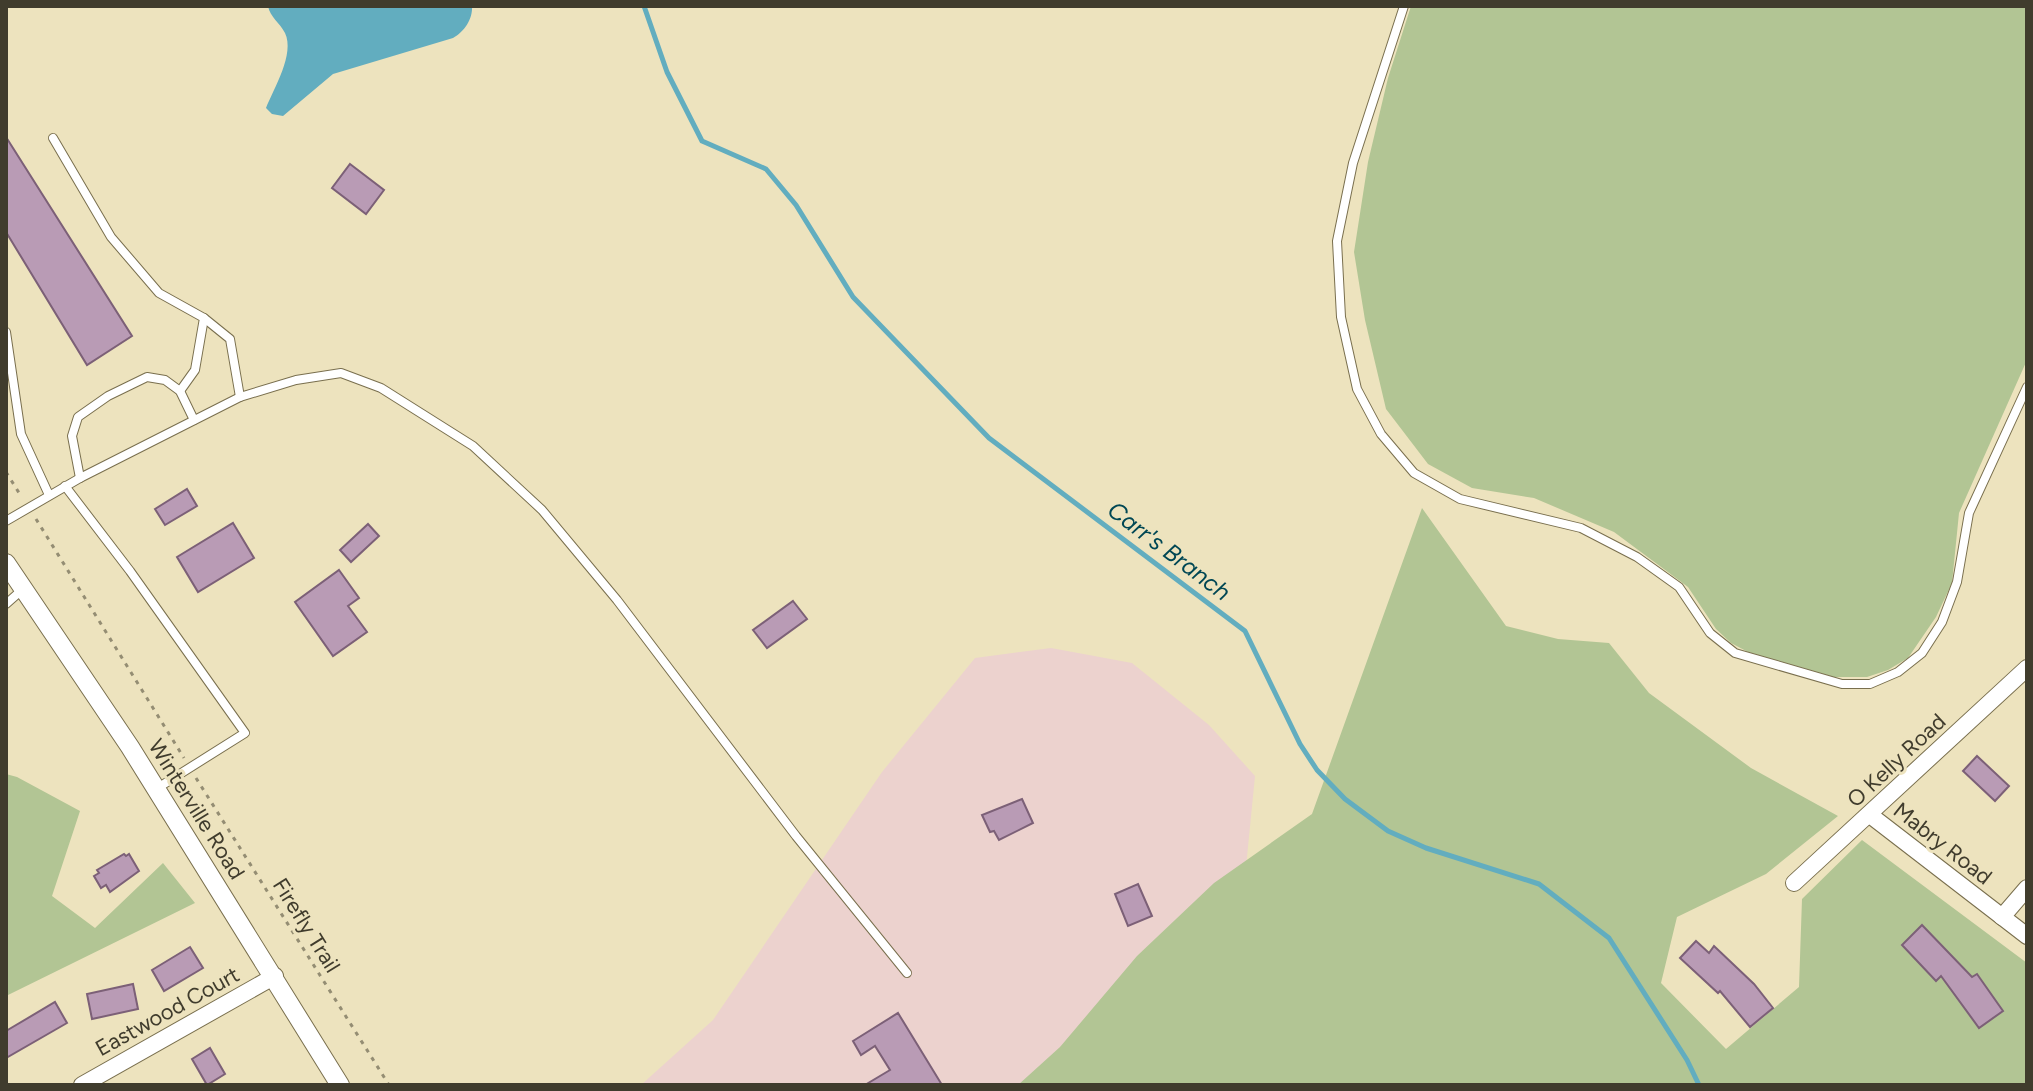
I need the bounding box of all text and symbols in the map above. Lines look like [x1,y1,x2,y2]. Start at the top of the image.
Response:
water label: Carr's Branch [1102,495,1237,606]
street label: O Kelly Road [1841,708,1951,813]
street label: Winterville Road [143,734,251,884]
street label: Mabry Road [1888,796,1997,890]
street label: Firefly Trail [267,873,346,977]
street label: Eastwood Court [91,961,244,1062]

